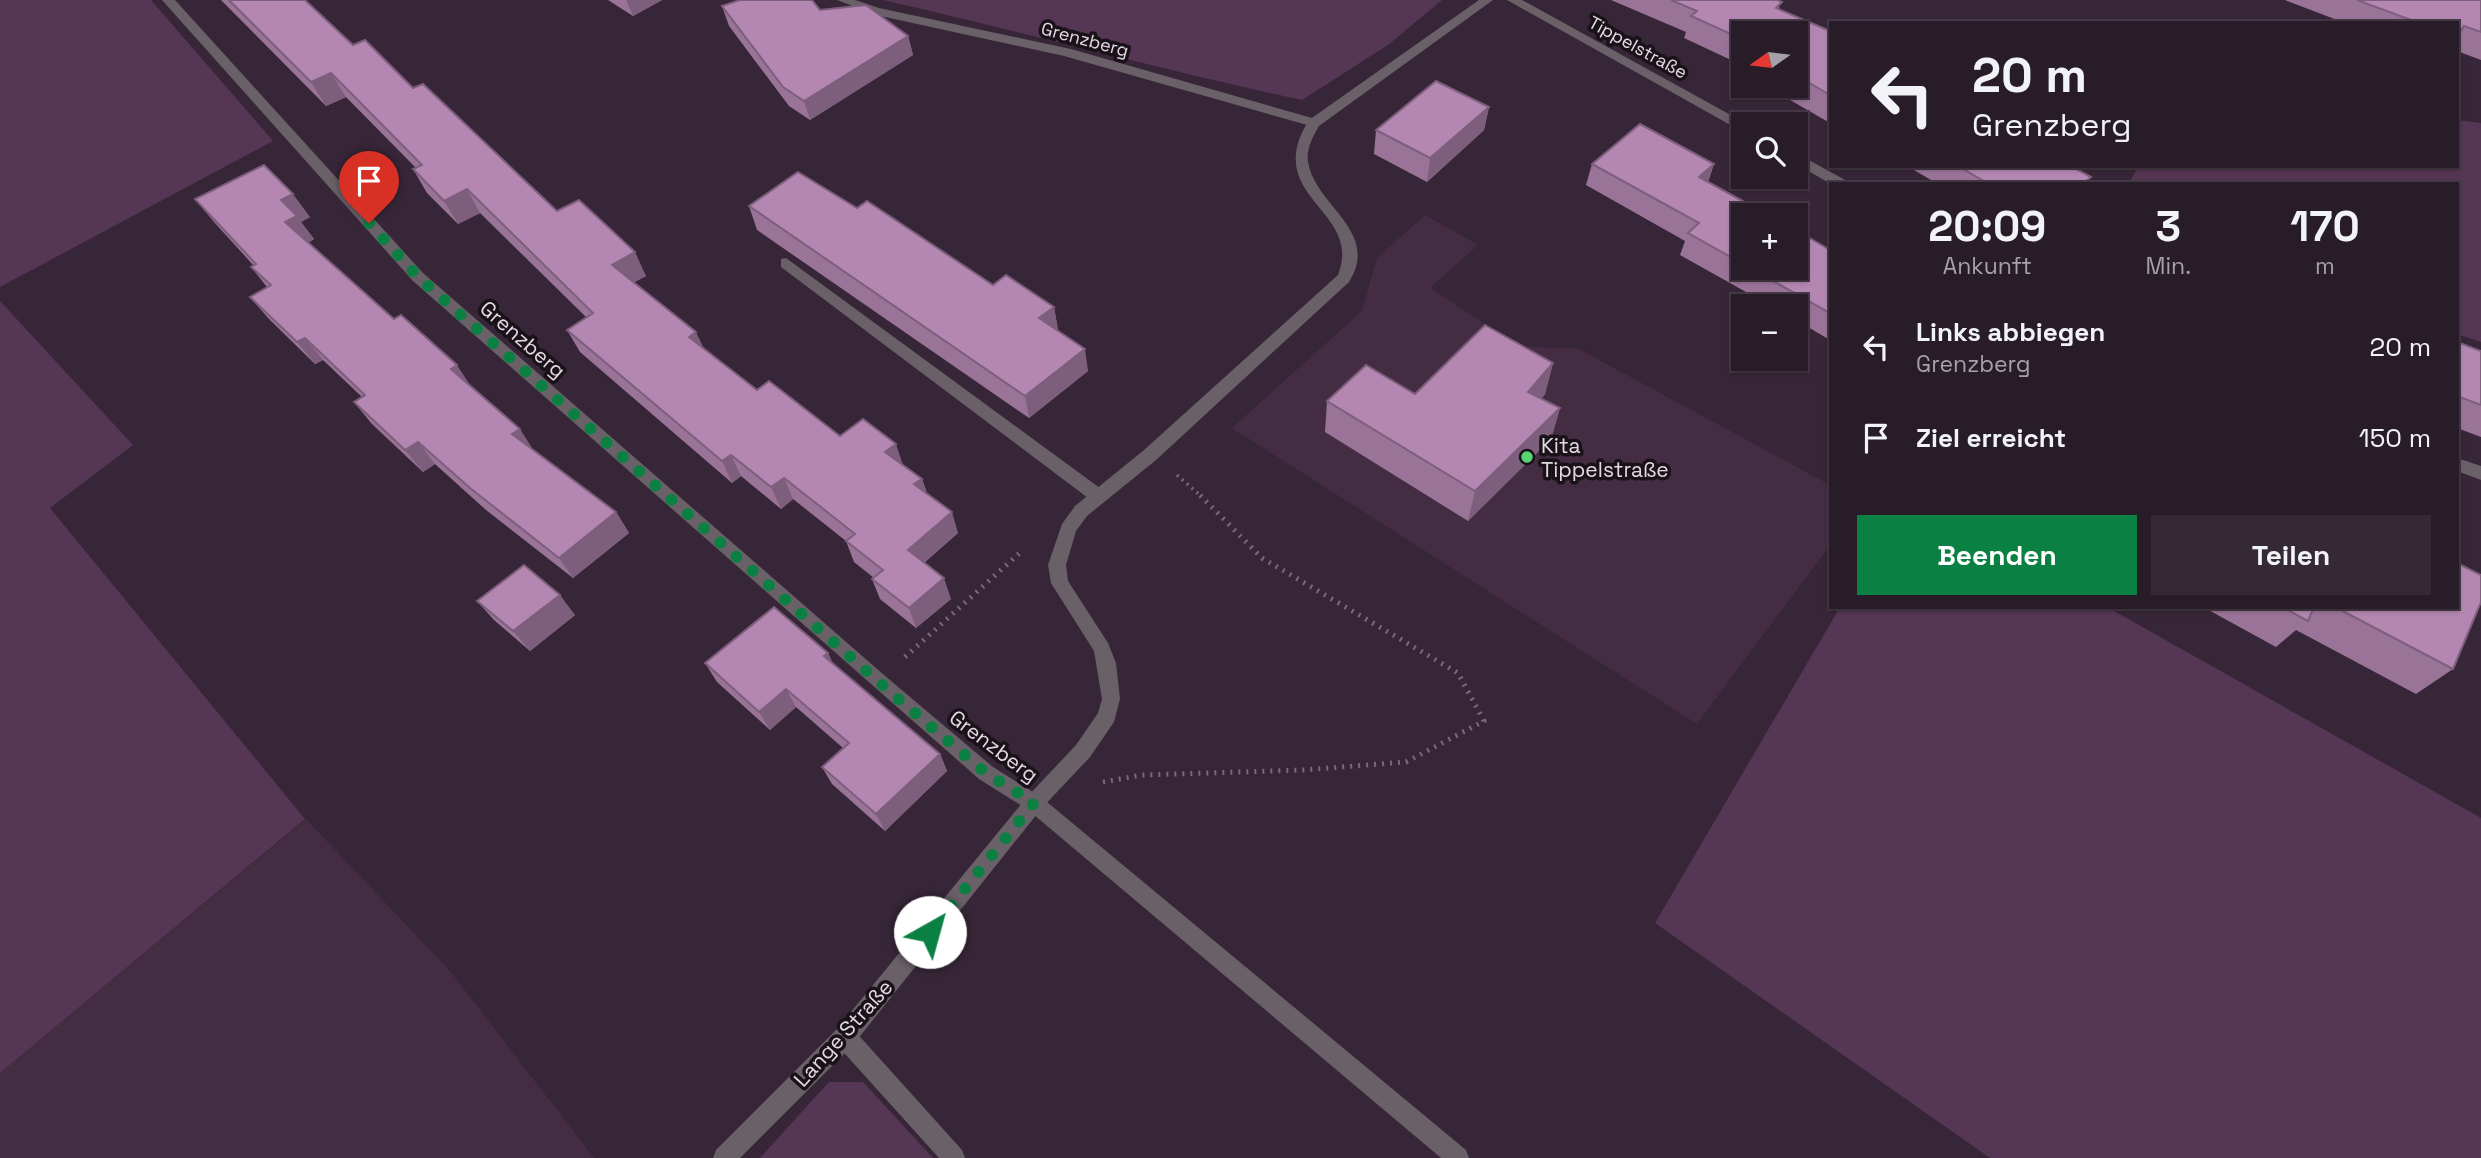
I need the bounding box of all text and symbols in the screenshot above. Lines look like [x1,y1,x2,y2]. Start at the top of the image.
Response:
street label: Tippelstraße [1585,10,1691,84]
street label: Grenzberg [1039,16,1131,62]
north arrow [1731,21,1808,98]
map controls [1731,21,1808,371]
text: 20 m [1972,44,2087,106]
icon: left [1857,49,1948,140]
text: Grenzberg [1972,105,2131,145]
button: search [1731,112,1808,189]
pin [339,151,399,223]
icon: arrive [350,162,388,200]
text: 20:09 [1928,200,2046,253]
text: 3 [2156,200,2181,253]
text: 170 [2290,200,2360,253]
button: + [1731,203,1808,280]
text: Ankunft [1943,251,2032,281]
text: Min. [2146,251,2191,281]
text: m [2315,251,2335,281]
street label: Grenzberg [475,294,571,384]
button: − [1731,294,1808,371]
text: Links abbiegen [1916,315,2105,349]
icon: left [1857,328,1895,366]
text: 20 m [2370,330,2431,364]
text: Grenzberg [1916,349,2031,379]
icon: arrive [1857,419,1895,457]
text: Ziel erreicht [1916,421,2066,455]
text: 150 m [2359,421,2431,455]
place label: Kita Tippelstraße [1541,432,1669,483]
marker: Kita Tippelstraße [1519,449,1535,465]
button: Beenden [1857,515,2137,595]
button: Teilen [2151,515,2431,595]
street label: Grenzberg [944,704,1044,788]
position arrow [893,895,967,969]
street label: Lange Straße [788,974,898,1092]

